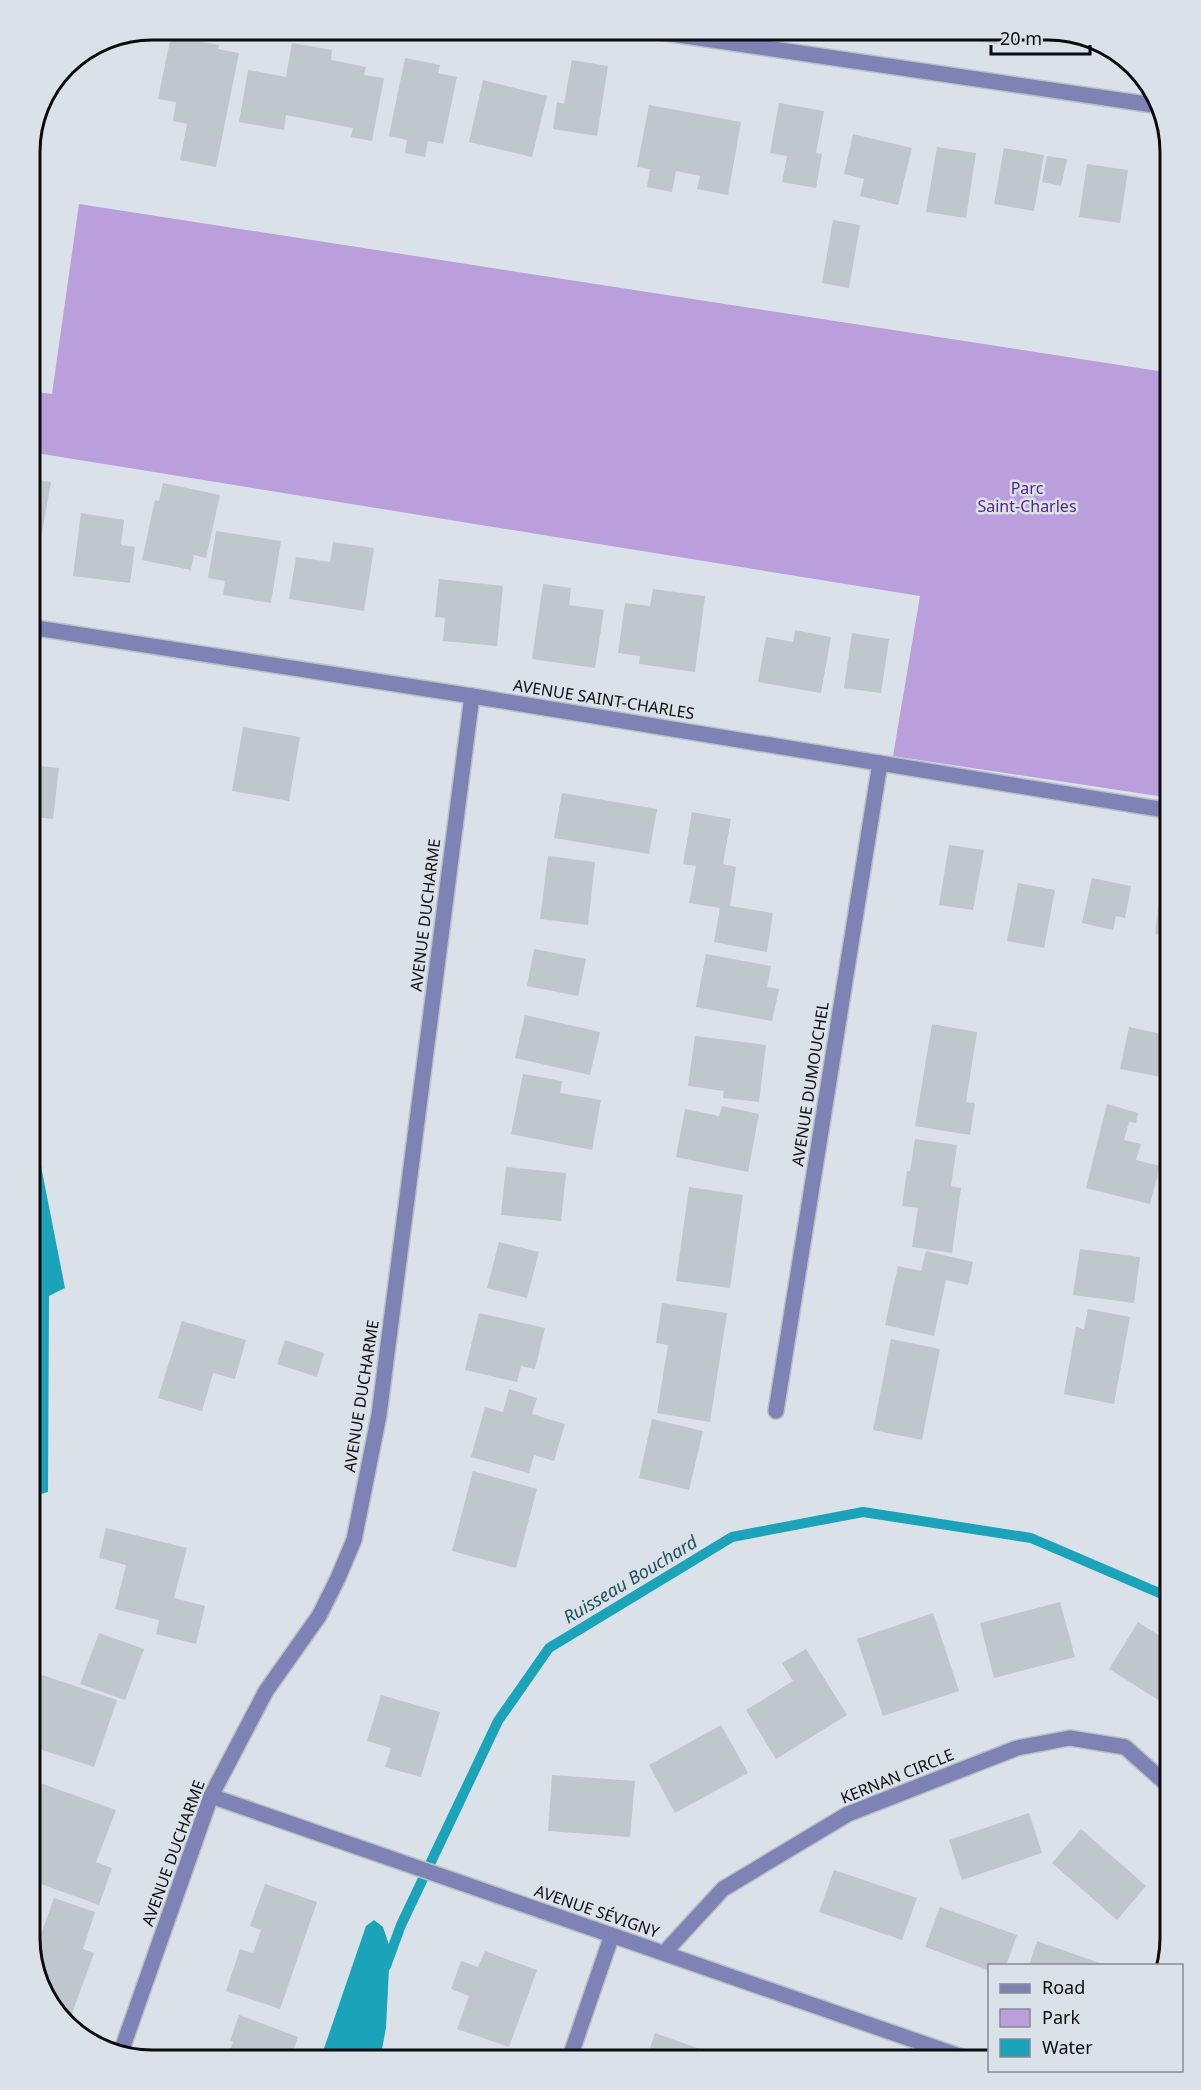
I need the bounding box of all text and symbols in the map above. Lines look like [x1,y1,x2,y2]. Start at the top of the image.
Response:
scale bar [991,18,1090,56]
text: 20 m [1000,26,1042,50]
park label: Parc Saint-Charles [977,477,1077,517]
street label: AVENUE SAINT-CHARLES [512,674,696,724]
street label: AVENUE DUCHARME [405,837,445,993]
street label: AVENUE DUMOUCHEL [786,1000,834,1168]
street label: AVENUE DUCHARME [338,1318,384,1474]
water label: Ruisseau Bouchard [558,1529,702,1629]
street label: KERNAN CIRCLE [837,1743,957,1809]
street label: AVENUE DUCHARME [136,1777,210,1929]
street label: AVENUE SÉVIGNY [532,1879,663,1943]
legend [988,1964,1183,2072]
text: Road [1042,1975,1085,1999]
text: Park [1042,2005,1080,2029]
text: Water [1042,2035,1093,2059]

